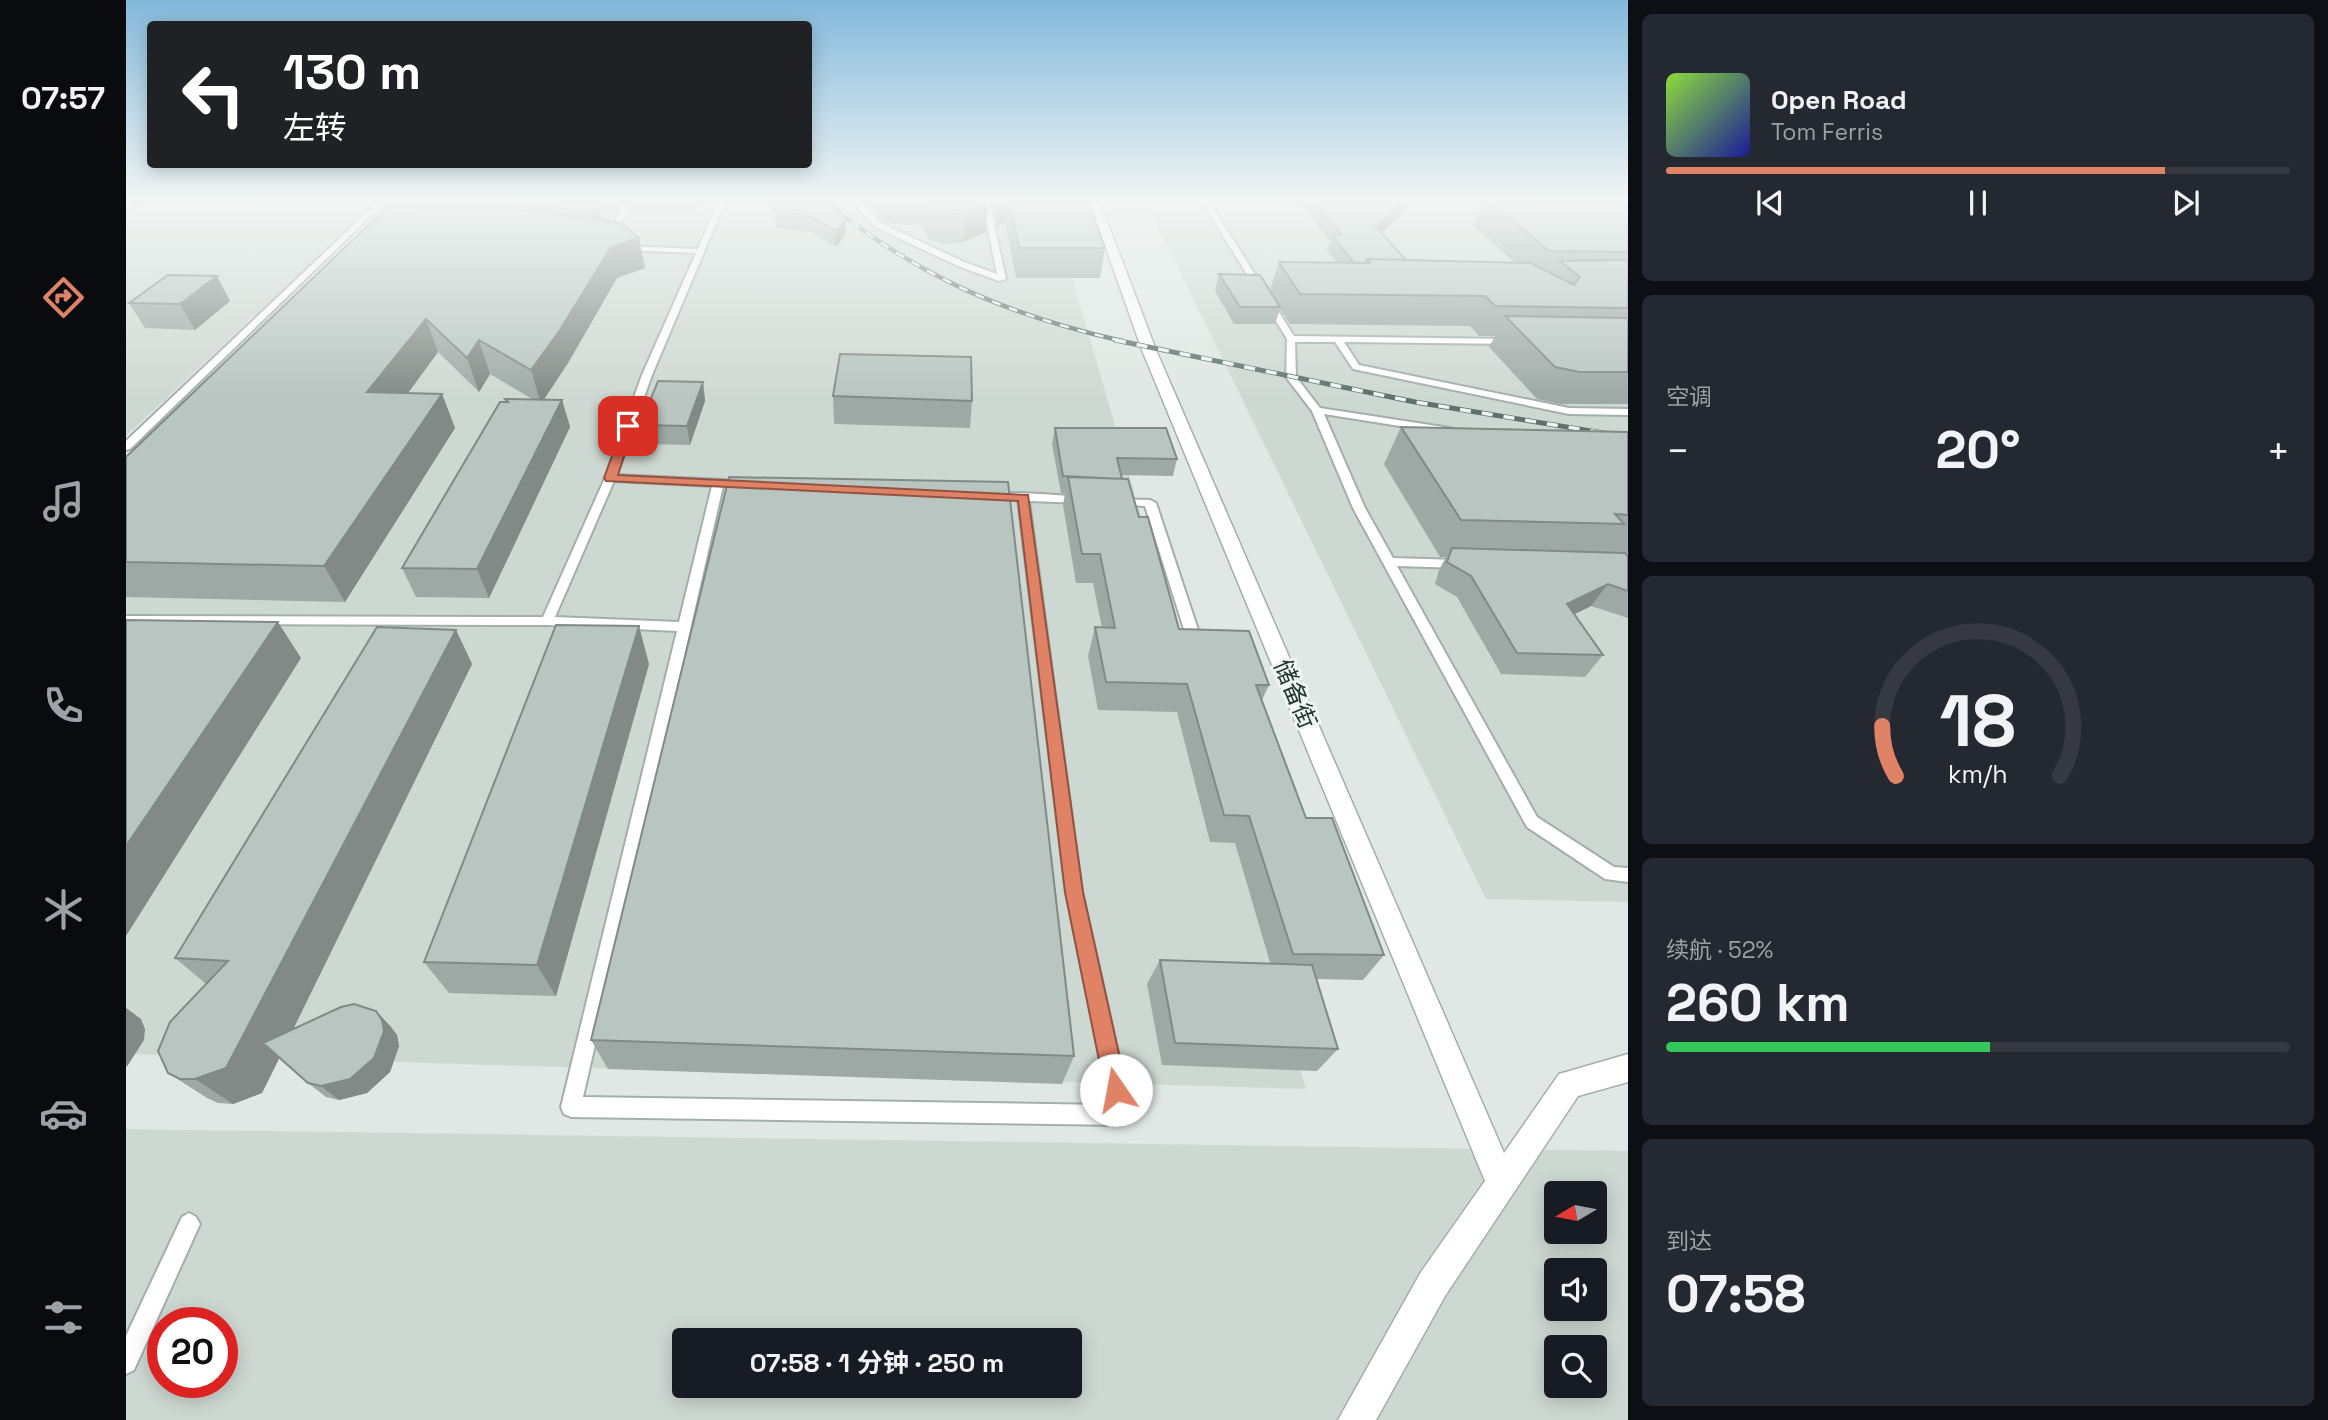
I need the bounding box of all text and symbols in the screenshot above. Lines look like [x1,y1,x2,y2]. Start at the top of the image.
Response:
text: 130 m [283,41,421,103]
icon: left [168,49,259,140]
text: 07:57 [21,78,105,118]
text: Open Road [1771,83,1907,117]
text: 左转 [283,108,347,148]
text: Tom Ferris [1771,117,1883,147]
icon: previous [1751,184,1789,222]
icon: pause [1959,184,1997,222]
icon: next [2167,184,2205,222]
icon: directions [39,273,88,322]
text: 空调 [1666,382,1712,412]
pin [598,396,658,456]
icon: arrive [609,407,647,445]
text: 20° [1935,417,2021,483]
text: − [1666,427,1690,475]
text: + [2266,427,2290,475]
icon: music [39,477,88,526]
street label: 储备街 [1267,655,1324,733]
text: 18 [1940,674,2016,767]
icon: phone [39,681,88,730]
text: km/h [1948,758,2008,790]
icon: climate [39,885,88,934]
text: 续航 · 52% [1666,935,1773,965]
text: 260 km [1666,970,1850,1036]
position arrow [1079,1053,1153,1127]
icon: car [39,1089,88,1138]
north arrow [1544,1181,1606,1244]
map controls [1544,1181,1607,1398]
text: 到达 [1666,1226,1712,1256]
button: sound [1544,1258,1607,1321]
text: 07:58 [1666,1261,1805,1327]
icon: filters [39,1293,88,1342]
speed limit sign: 20 [147,1307,238,1398]
button: search [1544,1335,1607,1398]
text: 07:58 · 1 分钟 · 250 m [750,1346,1004,1380]

